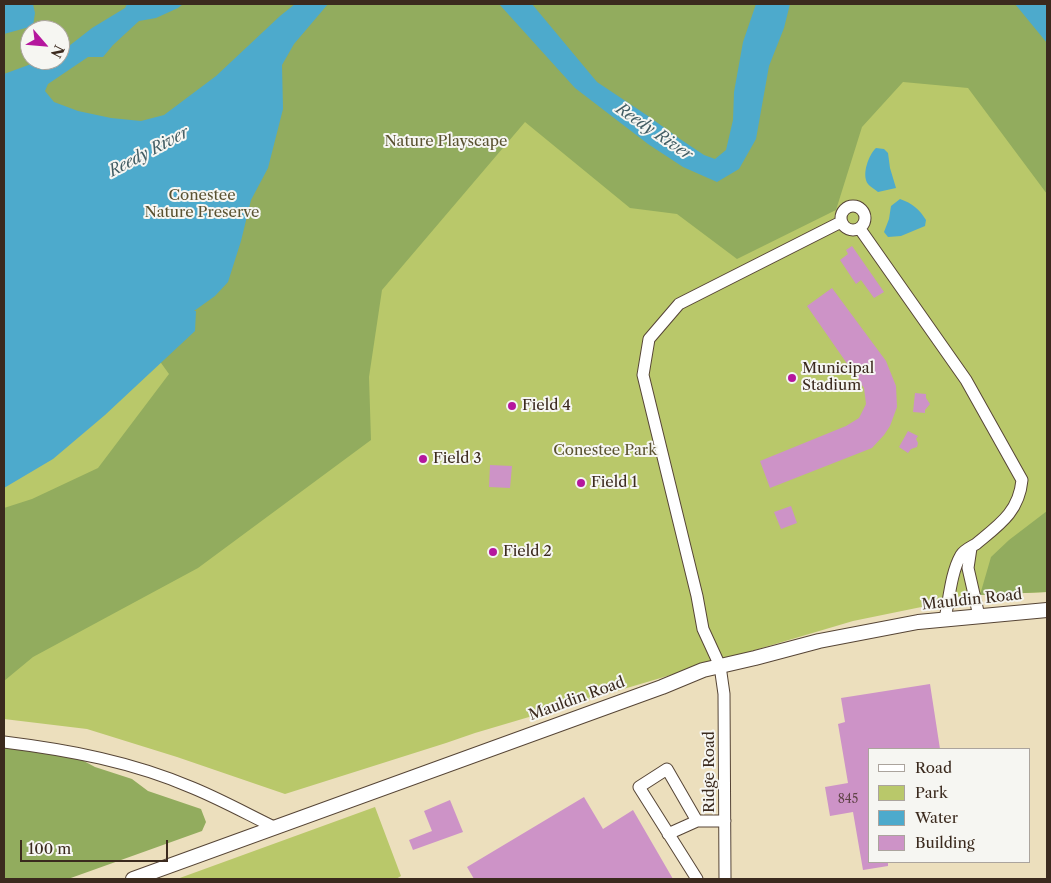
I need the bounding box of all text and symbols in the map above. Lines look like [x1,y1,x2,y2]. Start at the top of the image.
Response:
north arrow [20,20,70,70]
text: N [47,42,68,61]
water label: Reedy River [612,99,696,165]
water label: Reedy River [106,123,192,181]
park label: Nature Playscape [385,133,507,151]
park label: Conestee Nature Preserve [145,187,259,222]
place label: Municipal Stadium [802,360,874,395]
marker: Municipal Stadium [786,372,798,384]
place label: Field 4 [522,397,571,415]
marker: Field 4 [506,400,518,412]
park label: Conestee Park [553,442,657,460]
place label: Field 3 [433,450,482,468]
marker: Field 3 [417,453,429,465]
place label: Field 1 [591,474,638,492]
marker: Field 1 [575,477,587,489]
place label: Field 2 [503,543,552,561]
marker: Field 2 [487,546,499,558]
street label: Mauldin Road [921,586,1023,614]
street label: Mauldin Road [527,673,627,725]
street label: Ridge Road [701,731,719,813]
legend [868,748,1031,863]
text: Road [915,758,952,777]
text: Park [915,783,948,802]
house number: 845 [838,793,858,807]
text: Water [915,808,958,827]
scale bar [22,830,170,862]
text: Building [915,833,975,852]
text: 100 m [28,839,71,858]

